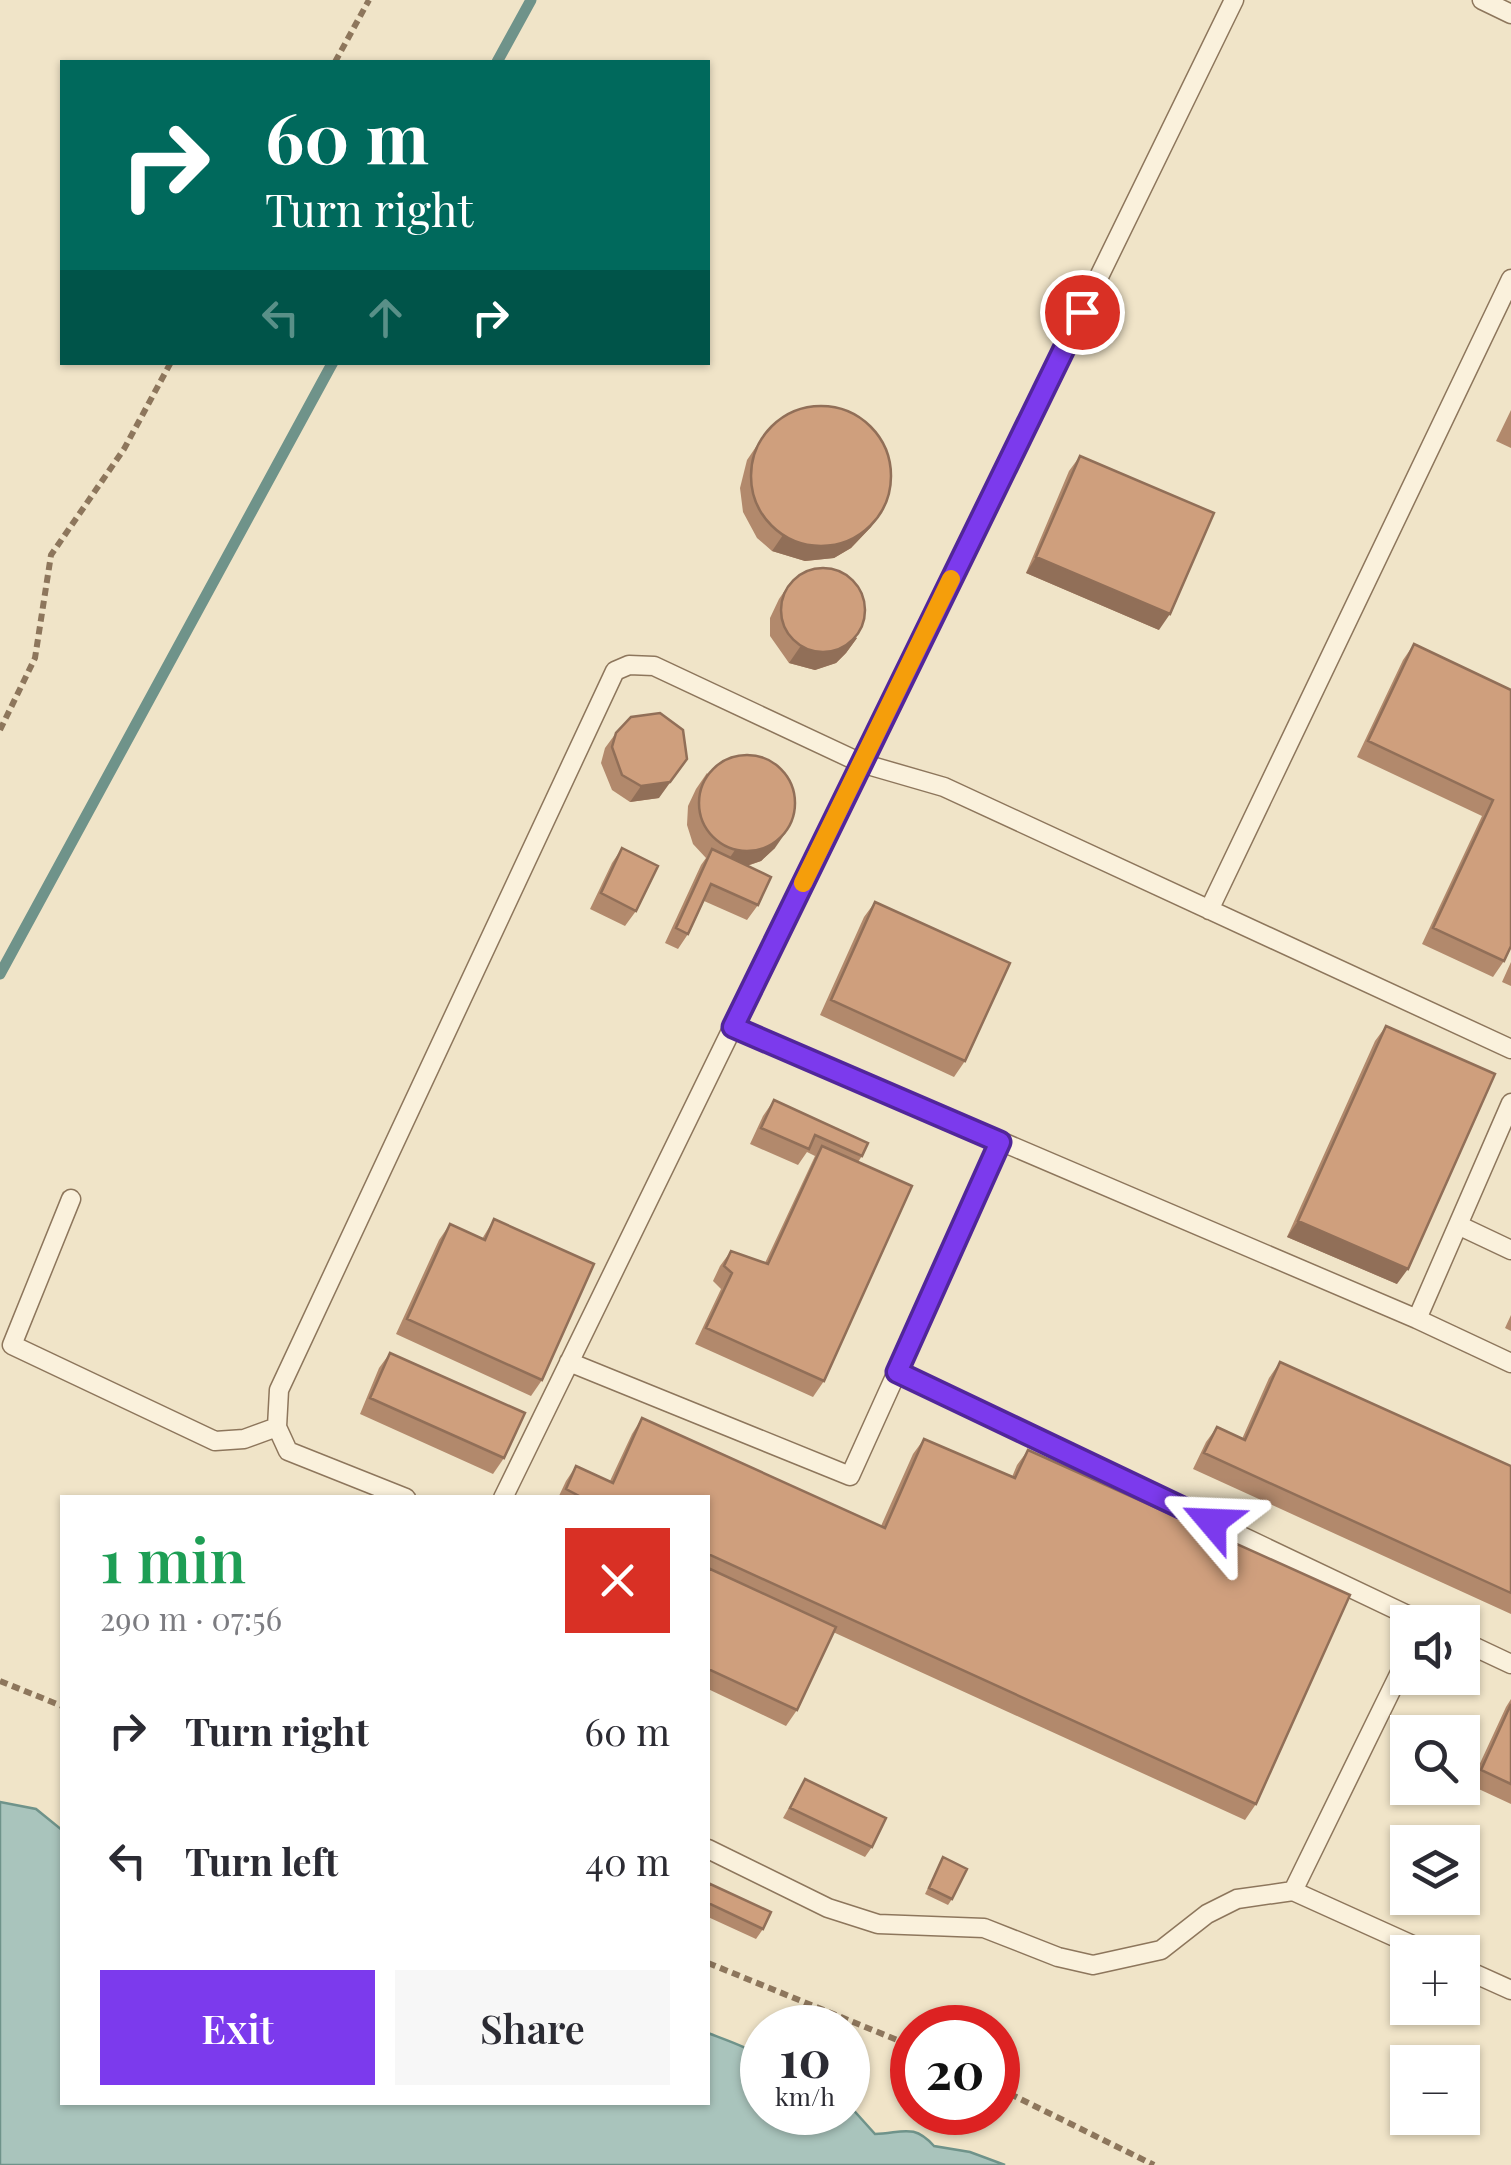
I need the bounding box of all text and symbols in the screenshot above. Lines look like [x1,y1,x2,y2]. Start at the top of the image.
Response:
text: 60 m [265,88,429,182]
icon: right [100,100,230,230]
text: Turn right [265,178,473,238]
pin [1040,270,1125,355]
icon: arrive [1055,285,1110,340]
icon: left [253,290,308,345]
icon: ahead [358,290,413,345]
icon: right [463,290,518,345]
position arrow [1160,1470,1264,1574]
text: 1 min [100,1518,246,1598]
button: close [565,1528,670,1633]
text: 290 m · 07:56 [100,1596,282,1639]
map controls [1390,1605,1480,2135]
button: sound [1390,1605,1480,1695]
icon: right [100,1703,155,1758]
text: Turn right [185,1705,369,1756]
text: 60 m [584,1705,670,1756]
button: search [1390,1715,1480,1805]
button: layers [1390,1825,1480,1915]
icon: left [100,1833,155,1888]
text: Turn left [185,1835,338,1886]
text: 40 m [585,1835,670,1886]
button: + [1390,1935,1480,2025]
button: Exit [100,1970,375,2085]
button: Share [395,1970,670,2085]
speed limit sign: 20 [890,2005,1020,2135]
text: 10 [779,2024,831,2091]
button: − [1390,2045,1480,2135]
text: km/h [775,2079,835,2112]

